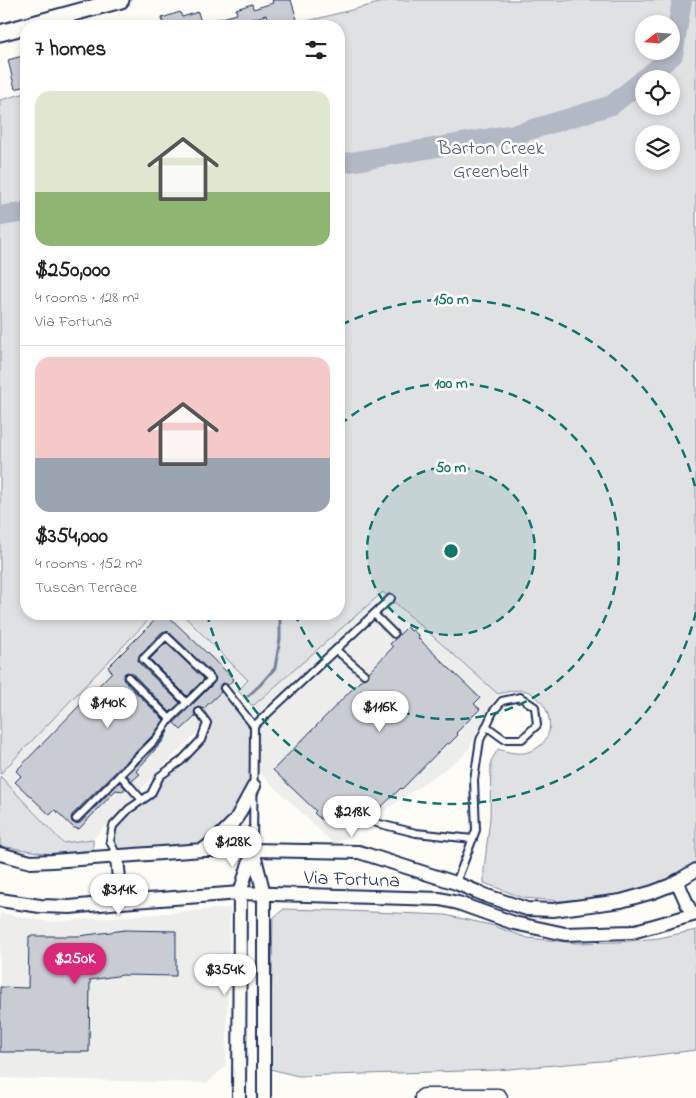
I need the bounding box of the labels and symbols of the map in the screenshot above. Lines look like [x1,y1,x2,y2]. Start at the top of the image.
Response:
north arrow [635,15,680,60]
park label: Barton Creek Greenbelt [437,135,544,187]
text: 150 m [433,289,469,311]
text: 100 m [434,373,468,395]
text: 50 m [436,457,467,479]
centre of rings [442,542,460,560]
pin: $140K [73,686,143,729]
pin: $116K [345,690,415,733]
pin: $218K [317,796,387,838]
pin: $128K [198,826,268,868]
street label: Via Fortuna [302,864,401,897]
pin: $314K [84,874,154,916]
pin: $250K [40,942,110,985]
pin: $354K [190,954,260,996]

